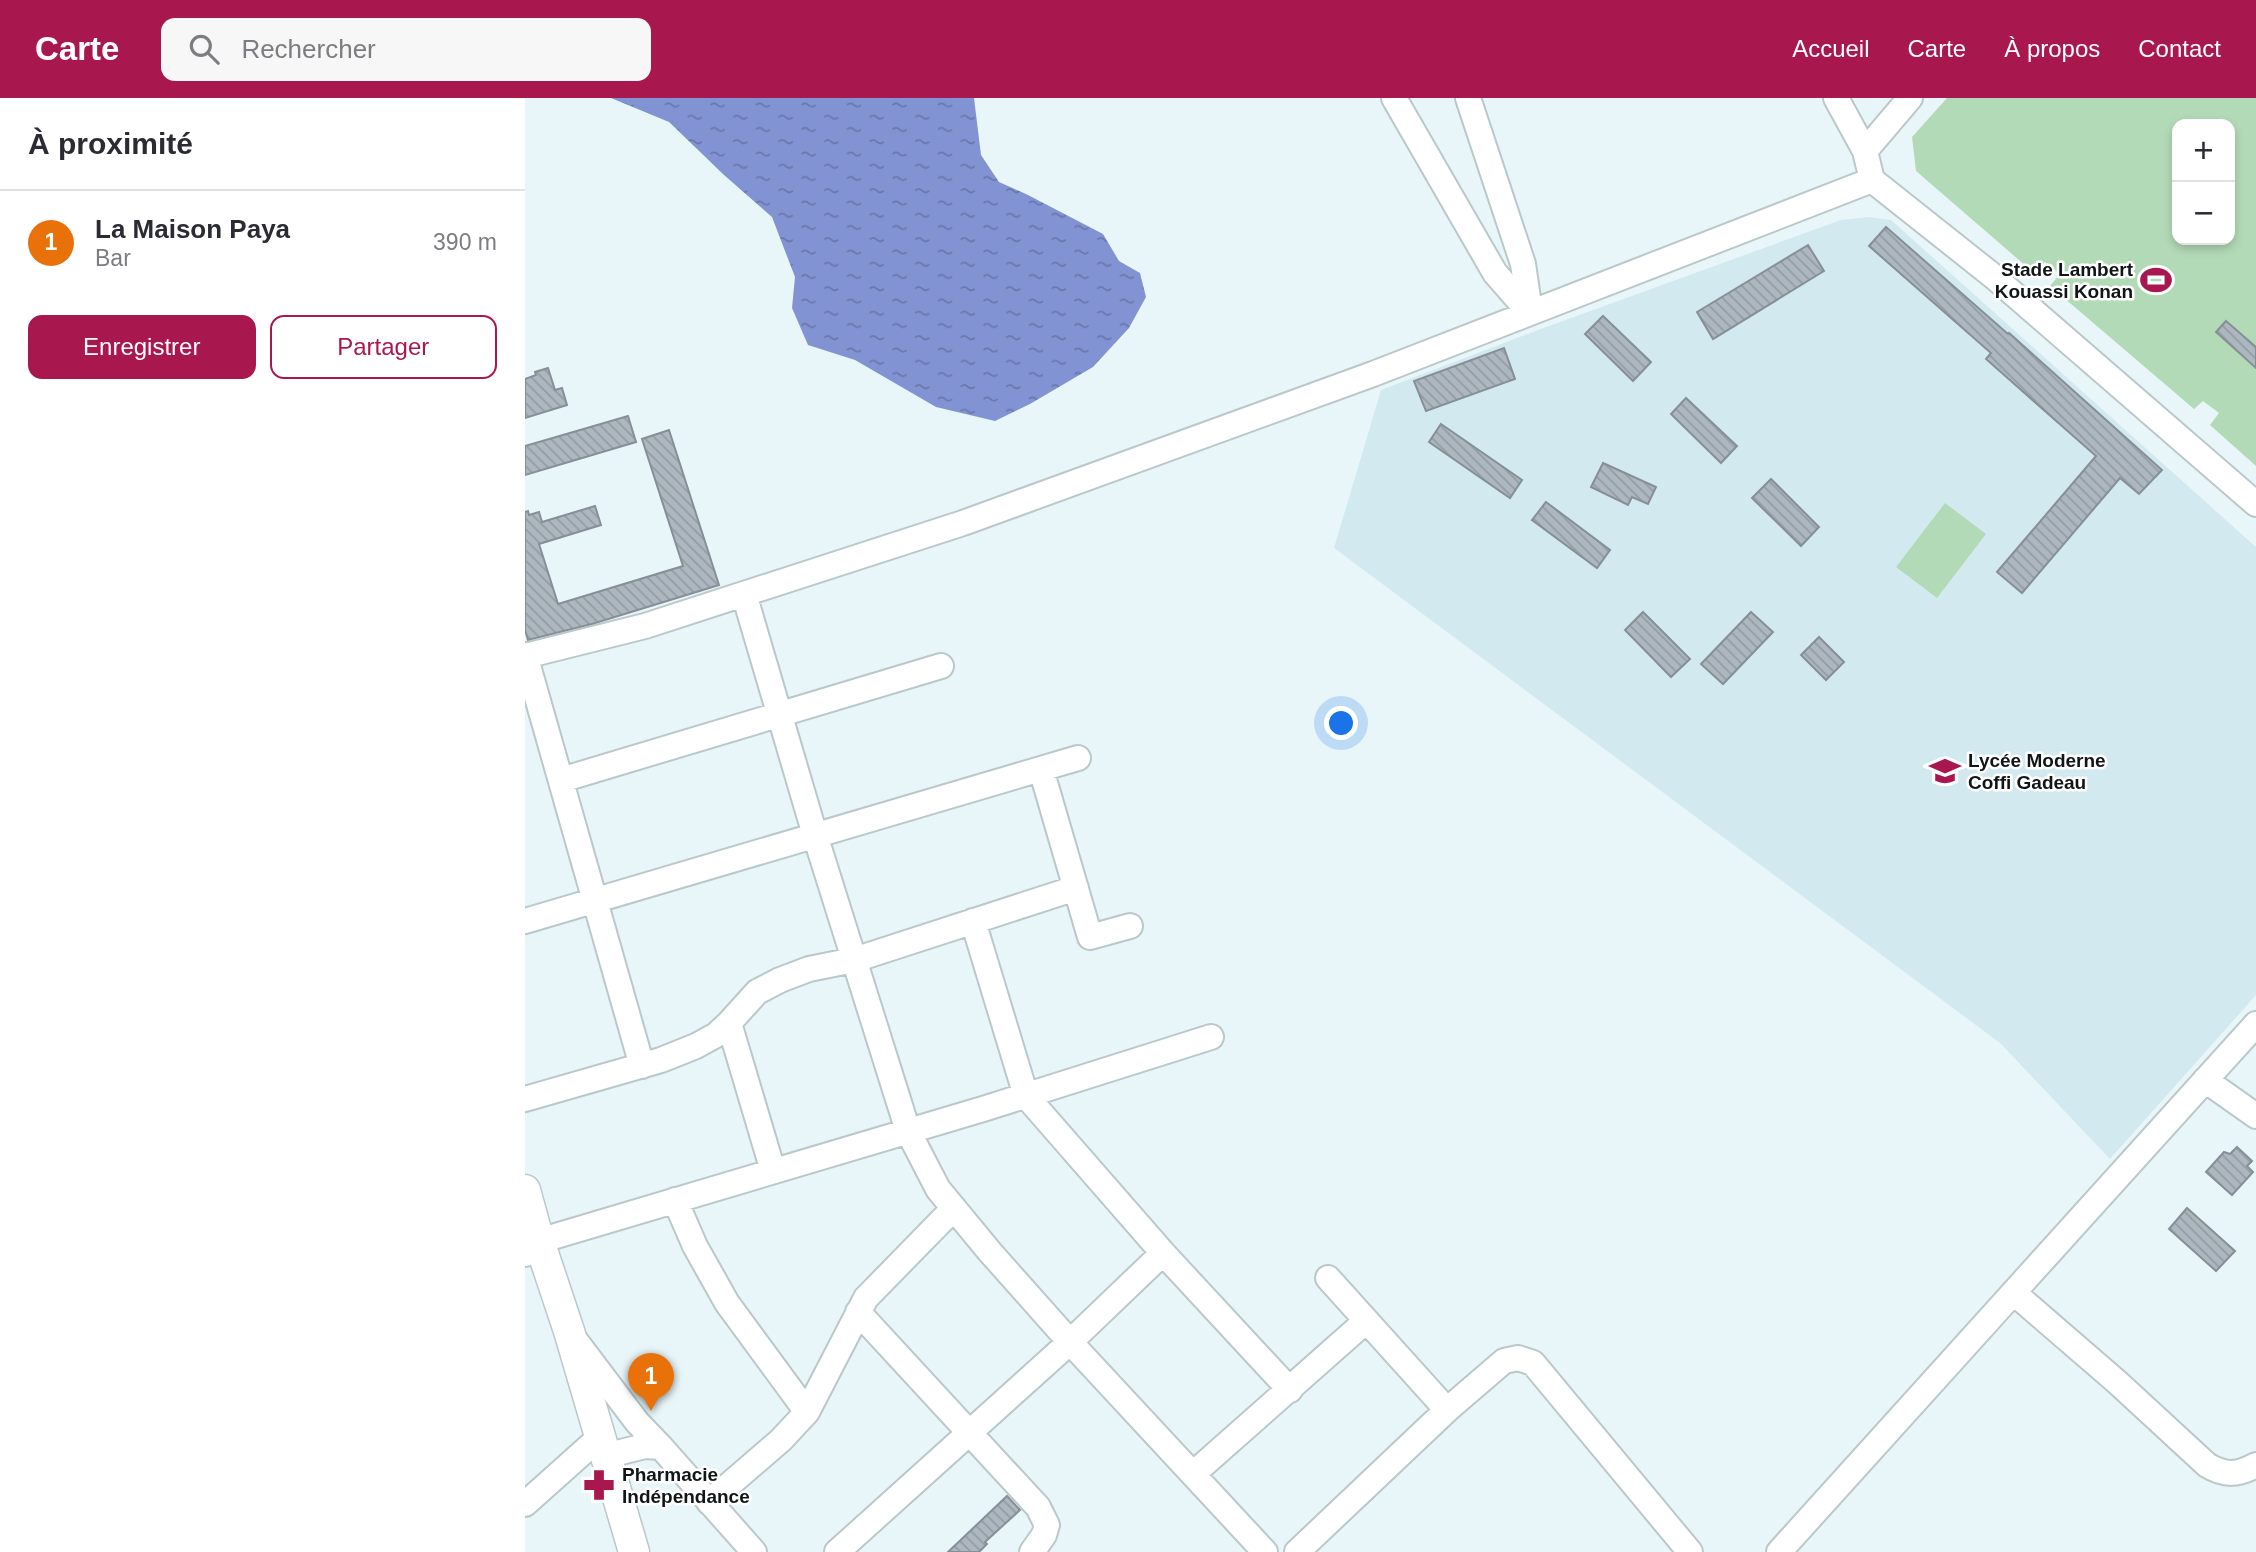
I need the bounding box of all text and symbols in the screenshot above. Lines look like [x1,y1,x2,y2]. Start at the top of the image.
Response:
search box [161,18,651,81]
text: Carte [35,30,119,67]
icon: search [185,30,223,68]
text: Rechercher [241,34,376,64]
text: Accueil [1792,35,1870,62]
text: Carte [1908,35,1966,62]
text: À propos [2004,35,2100,62]
text: Contact [2138,35,2221,62]
map controls [2172,119,2235,245]
button: + [2172,119,2235,182]
text: À proximité [28,127,193,160]
button: − [2172,182,2235,245]
text: La Maison Paya [95,214,290,244]
text: 1 [45,229,57,255]
text: 390 m [433,229,497,255]
text: Bar [95,245,131,271]
place label: Stade Lambert Kouassi Konan [1995,259,2134,302]
sports icon: Stade Lambert Kouassi Konan [2139,263,2173,297]
button: Enregistrer [28,315,256,379]
button: Partager [270,315,497,379]
your location [1324,706,1358,740]
place label: Lycée Moderne Coffi Gadeau [1968,750,2106,793]
school or university icon: Lycée Moderne Coffi Gadeau [1928,754,1962,788]
pin: 1 [628,1353,674,1411]
place label: Pharmacie Indépendance [622,1464,750,1507]
pharmacy icon: Pharmacie Indépendance [582,1468,616,1502]

